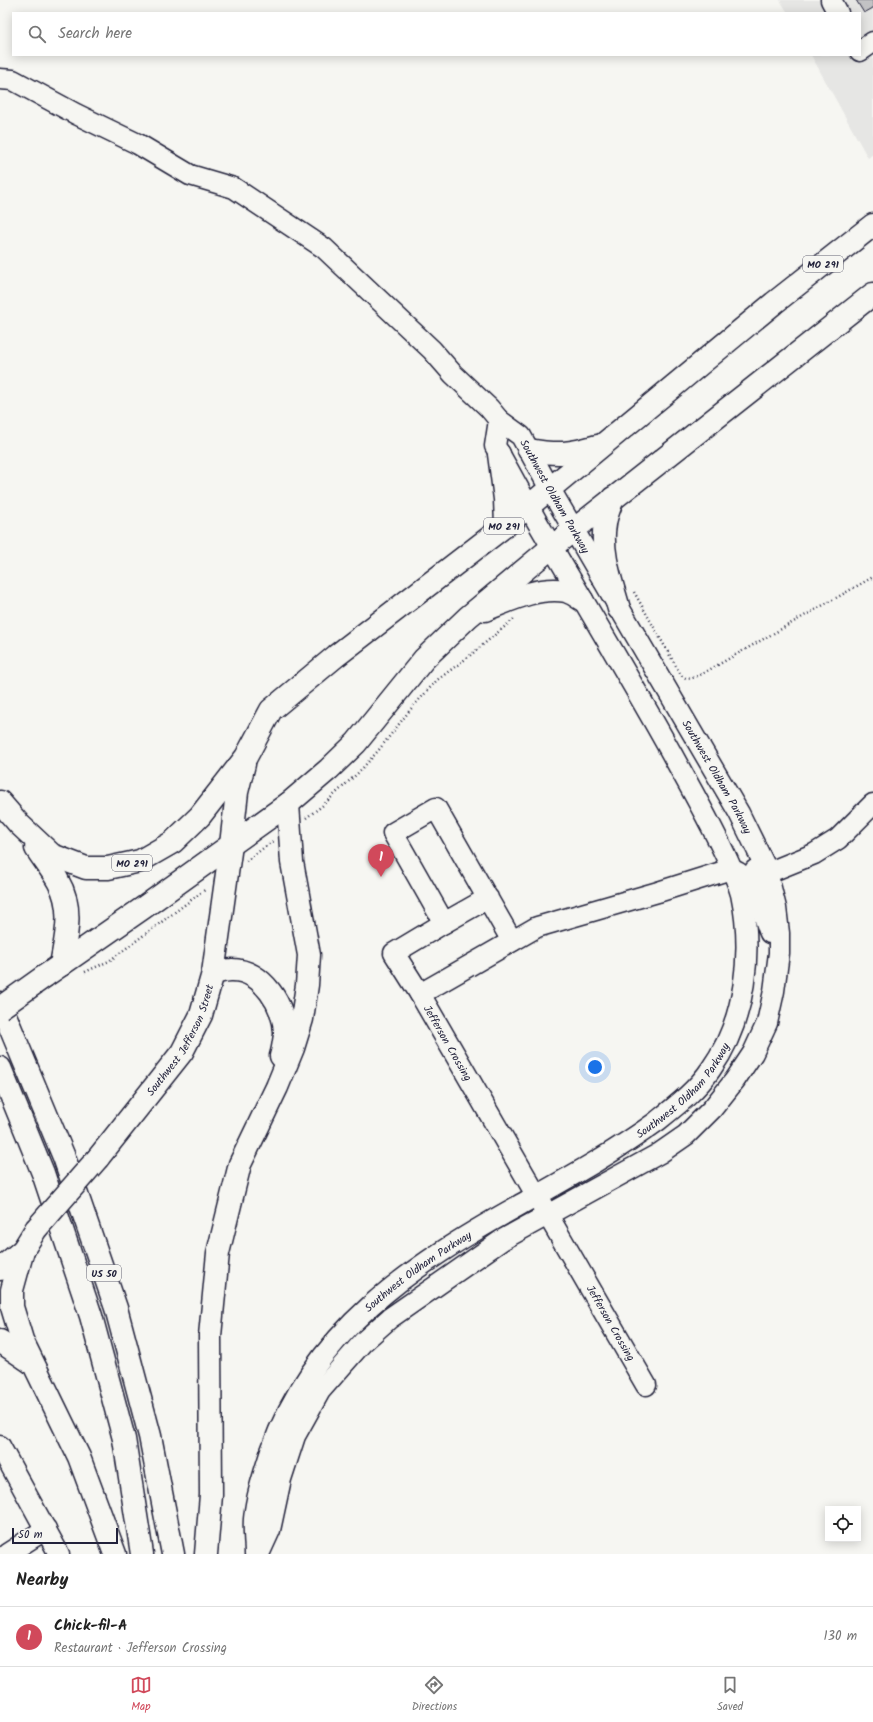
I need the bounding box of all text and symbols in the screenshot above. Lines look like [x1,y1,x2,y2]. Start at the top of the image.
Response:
search box [12,12,861,56]
text: Search here [58,22,132,46]
icon: search [26,23,48,45]
road number: MO 291 [803,256,843,272]
street label: Southwest Oldham Parkway [514,436,594,558]
road number: MO 291 [484,518,524,534]
street label: Southwest Oldham Parkway [677,717,756,838]
pin: 1 [368,844,394,877]
road number: MO 291 [112,855,152,871]
street label: Southwest Jefferson Street [142,982,220,1100]
street label: Jefferson Crossing [418,1002,476,1085]
street label: Southwest Oldham Parkway [633,1039,735,1143]
your location [585,1057,605,1077]
street label: Southwest Oldham Parkway [361,1226,476,1317]
road number: US 50 [87,1265,121,1281]
street label: Jefferson Crossing [581,1282,639,1365]
map controls [825,1506,861,1542]
button: locate [825,1506,861,1542]
scale bar [12,1526,118,1545]
text: 50 m [18,1526,43,1544]
text: Nearby [16,1567,68,1594]
text: Chick-fil-A [54,1614,127,1638]
text: 1 [27,1626,31,1647]
text: 130 m [823,1626,857,1647]
text: Restaurant · Jefferson Crossing [54,1638,227,1659]
tab: Map [130,1674,152,1716]
tab: Directions [412,1674,457,1716]
tab: Saved [717,1674,743,1716]

